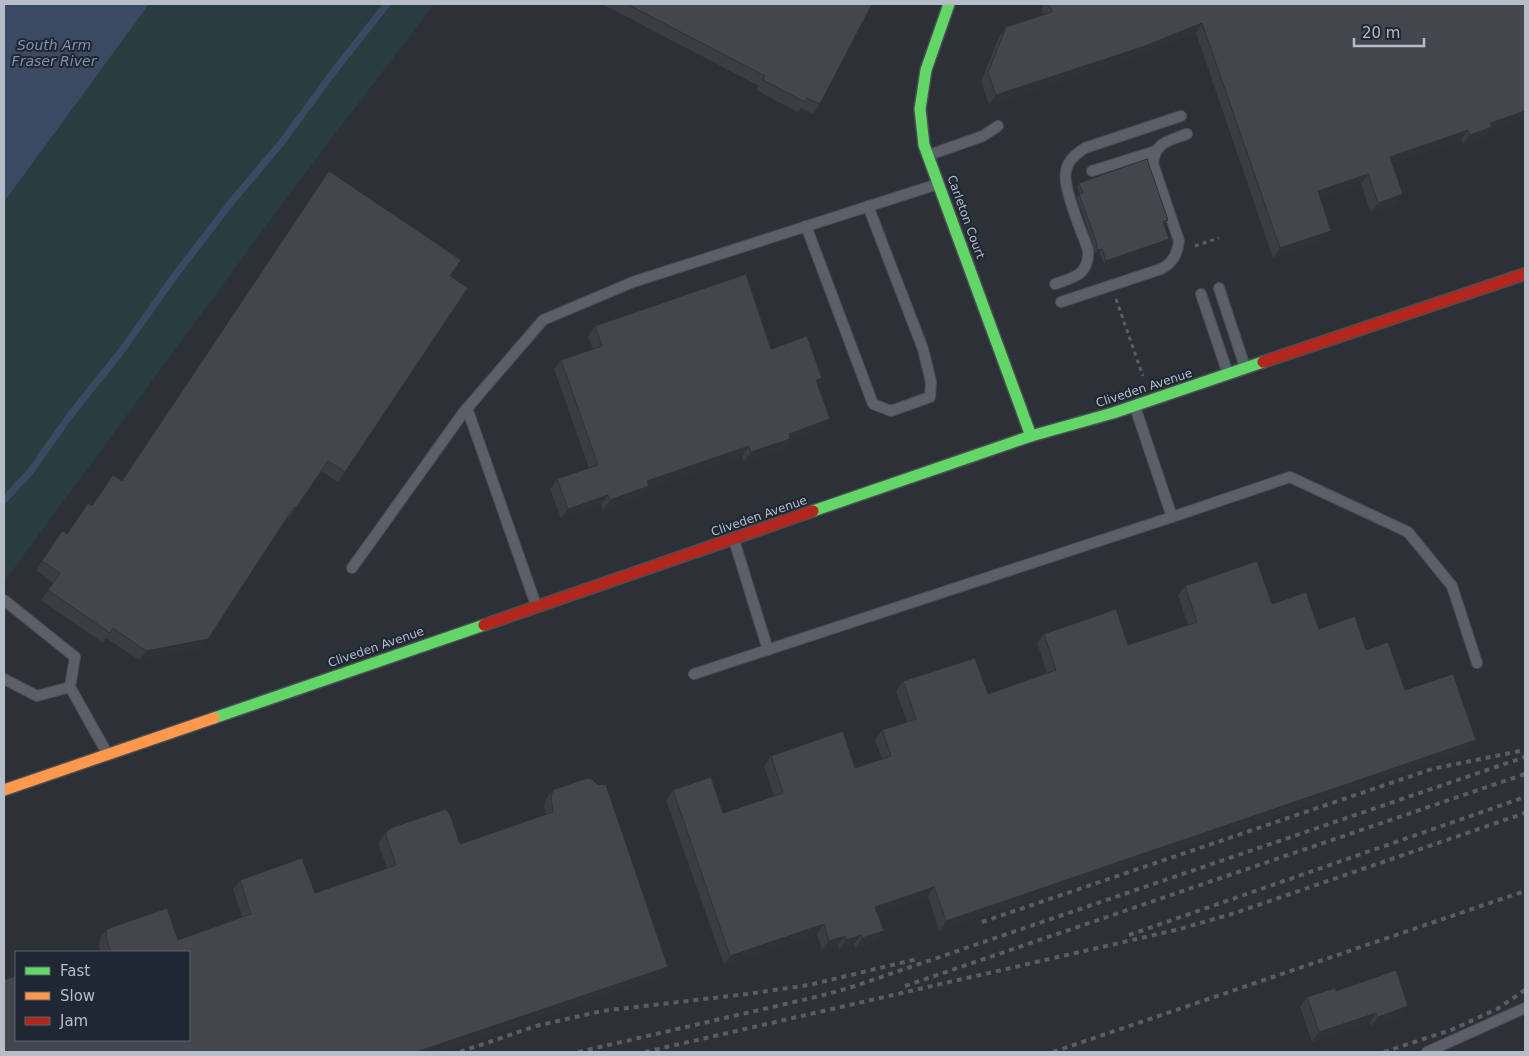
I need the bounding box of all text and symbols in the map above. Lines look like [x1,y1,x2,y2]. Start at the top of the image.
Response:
scale bar [1354,15,1424,47]
text: 20 m [1362,24,1400,42]
water label: South Arm Fraser River [12,37,98,69]
street label: Carleton Court [944,173,988,261]
street label: Cliveden Avenue [1094,366,1194,410]
street label: Cliveden Avenue [709,493,809,539]
street label: Cliveden Avenue [326,624,426,670]
legend [15,951,190,1041]
text: Fast [60,962,90,980]
text: Slow [60,987,95,1005]
text: Jam [59,1012,88,1030]

